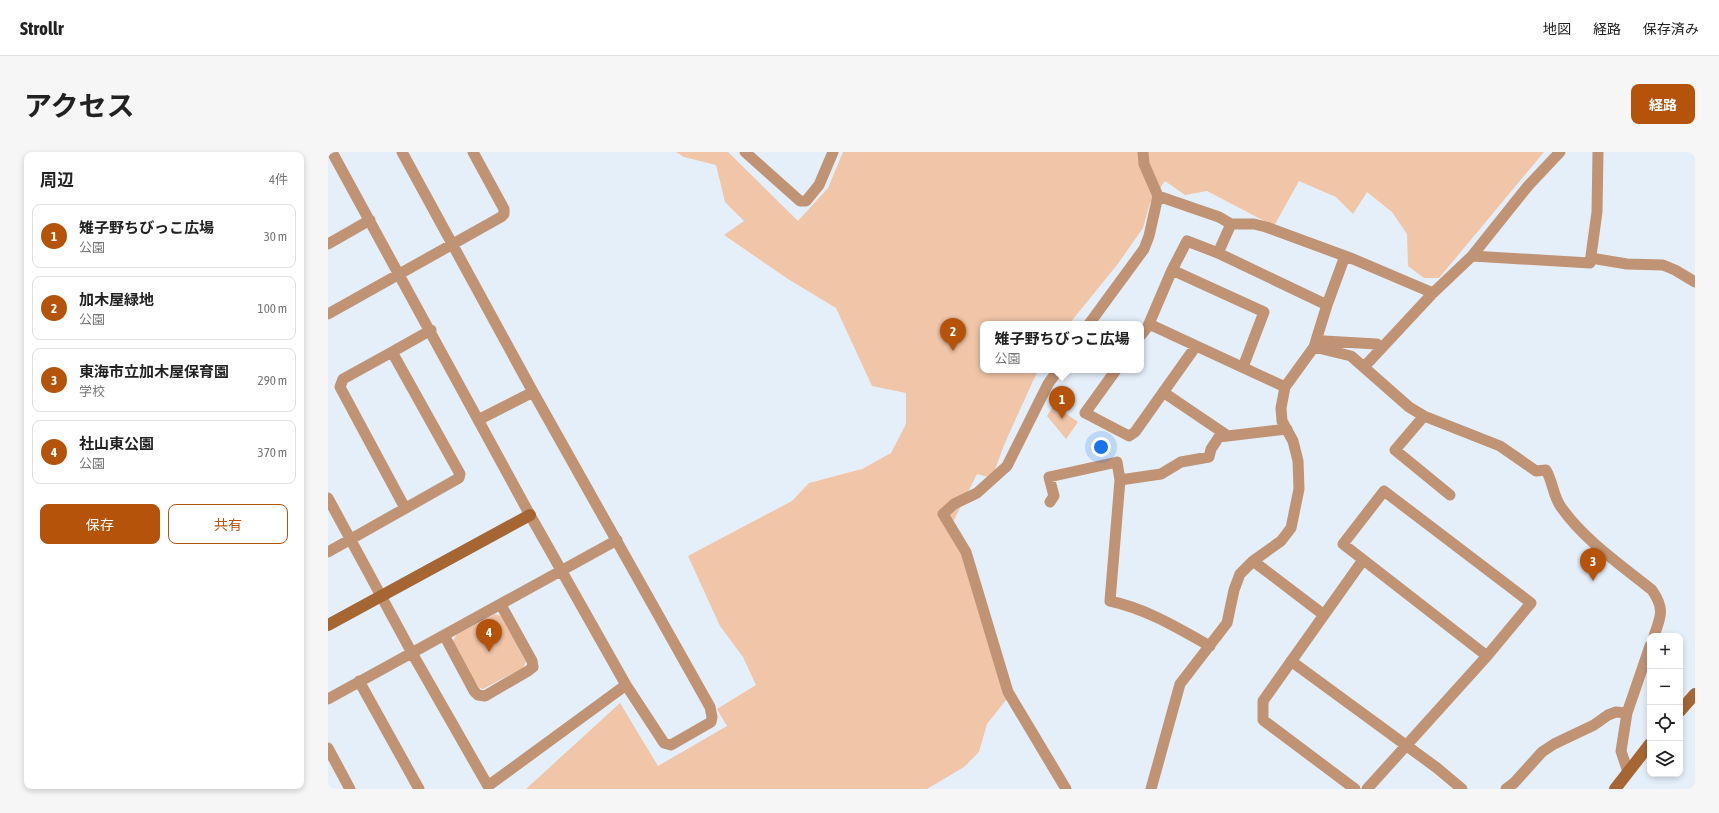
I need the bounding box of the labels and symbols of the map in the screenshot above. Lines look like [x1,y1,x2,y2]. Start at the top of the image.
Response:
pin: 2 [940,318,966,351]
pin: 1 [1049,386,1075,419]
your location [1091,437,1111,457]
pin: 3 [1580,548,1606,581]
pin: 4 [476,619,502,652]

